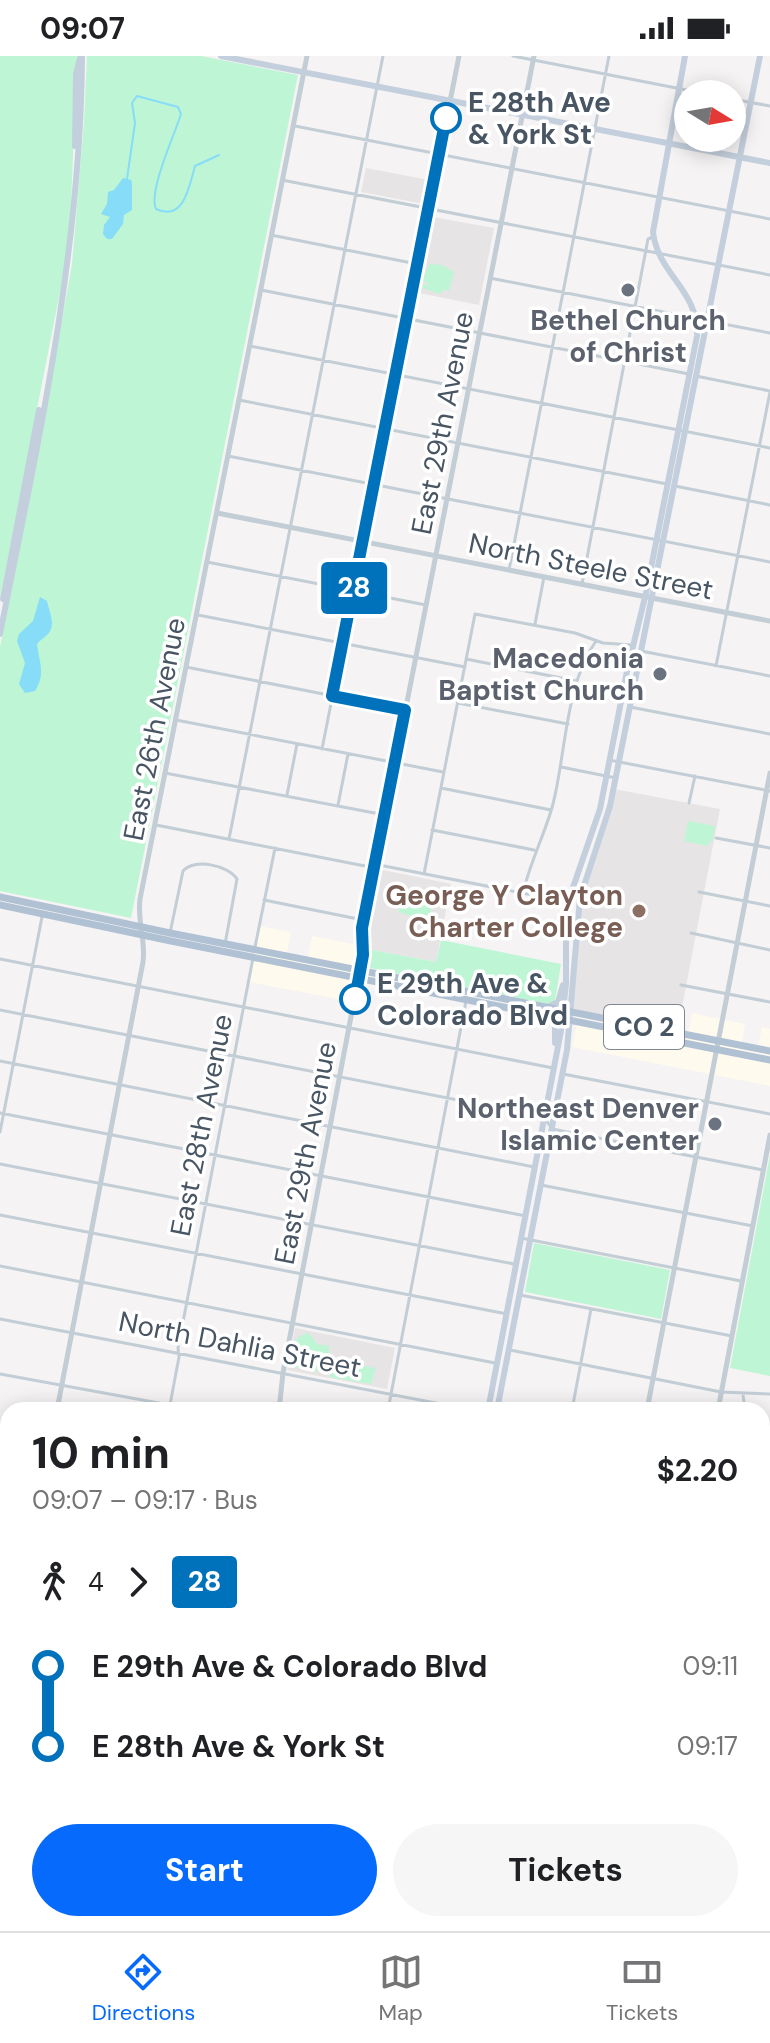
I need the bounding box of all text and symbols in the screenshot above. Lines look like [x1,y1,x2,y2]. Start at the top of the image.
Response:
text: 09:07 [40,9,125,48]
north arrow [674,80,746,152]
map controls [674,80,746,152]
place label: E 28th Ave & York St [468,84,611,153]
marker: E 28th Ave & York St [431,103,461,133]
marker: Bethel Church of Christ [619,281,637,299]
place label: Bethel Church of Christ [530,302,726,371]
street label: East 29th Avenue [403,309,482,538]
street label: North Steele Street [465,525,716,608]
line badge: 28 [318,562,390,614]
text: 28 [337,569,371,606]
street label: East 26th Avenue [115,614,194,844]
place label: Macedonia Baptist Church [438,640,644,709]
marker: Macedonia Baptist Church [651,665,669,683]
place label: George Y Clayton Charter College [385,877,623,946]
marker: George Y Clayton Charter College [630,902,648,920]
place label: E 29th Ave & Colorado Blvd [377,965,568,1034]
marker: E 29th Ave & Colorado Blvd [340,984,370,1014]
road number: CO 2 [604,1005,684,1049]
street label: East 28th Avenue [162,1011,241,1239]
street label: East 29th Avenue [266,1039,345,1268]
place label: Northeast Denver Islamic Center [457,1090,699,1159]
marker: Northeast Denver Islamic Center [706,1115,724,1133]
street label: North Dahlia Street [115,1303,364,1386]
text: 10 min [32,1424,170,1482]
text: $2.20 [657,1451,738,1490]
text: 09:07 – 09:17 · Bus [32,1483,258,1517]
icon: walk [32,1560,76,1604]
icon: forward [116,1560,160,1604]
text: 28 [188,1563,221,1600]
text: 4 [88,1565,104,1599]
text: E 29th Ave & Colorado Blvd [92,1647,487,1686]
text: 09:11 [682,1649,738,1683]
text: E 28th Ave & York St [92,1727,385,1766]
text: 09:17 [677,1729,738,1763]
button: Start [32,1824,377,1916]
button: Tickets [393,1824,738,1916]
tab: Directions [92,1950,195,2027]
tab: Map [378,1950,423,2027]
tab: Tickets [606,1950,678,2027]

